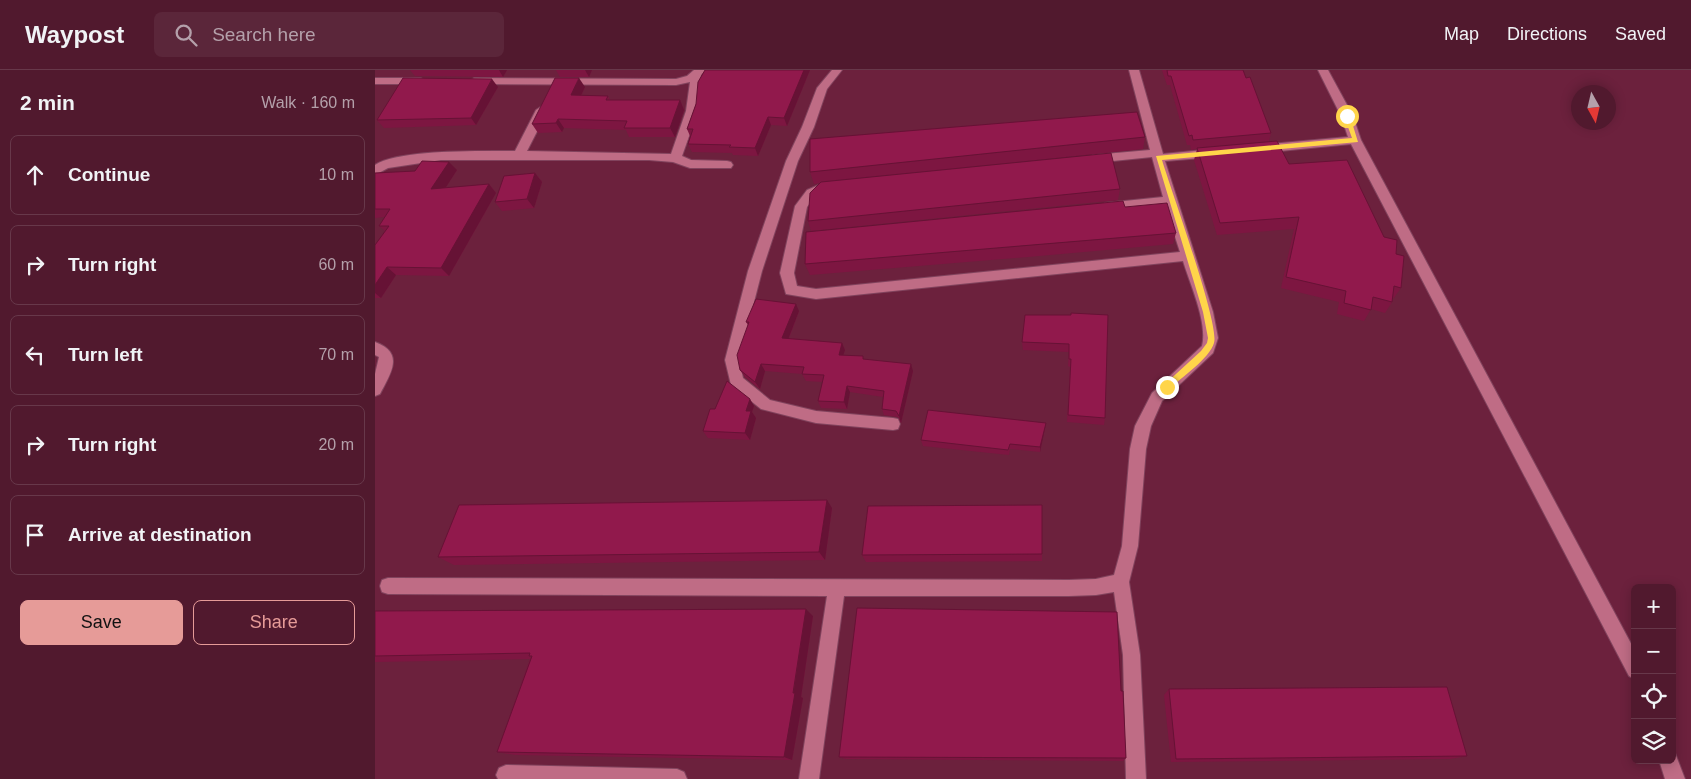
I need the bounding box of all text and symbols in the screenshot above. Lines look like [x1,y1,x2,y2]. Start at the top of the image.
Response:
search box [154,12,504,57]
text: Waypost [25,21,124,48]
icon: search [172,21,200,49]
text: Search here [212,24,316,45]
text: Map [1444,24,1479,44]
text: Directions [1507,24,1587,44]
text: Saved [1615,24,1666,44]
north arrow [1571,85,1616,130]
text: 2 min [20,91,75,114]
text: Walk · 160 m [261,94,355,111]
route start [1336,105,1359,128]
icon: ahead [21,161,49,189]
text: Continue [68,164,150,185]
text: 10 m [318,166,354,183]
icon: right [21,251,49,279]
text: Turn right [68,254,156,275]
text: 60 m [318,256,354,273]
icon: left [21,341,49,369]
text: Turn left [68,344,143,365]
text: 70 m [318,346,354,363]
route end [1156,376,1179,399]
icon: right [21,431,49,459]
text: Turn right [68,434,156,455]
text: 20 m [318,436,354,453]
icon: arrive [21,521,49,549]
text: Arrive at destination [68,524,252,545]
map controls [1631,584,1676,764]
button: + [1631,584,1676,629]
button: Save [20,600,183,645]
button: Share [193,600,355,645]
button: − [1631,629,1676,674]
button: locate [1631,674,1676,719]
button: layers [1631,719,1676,764]

